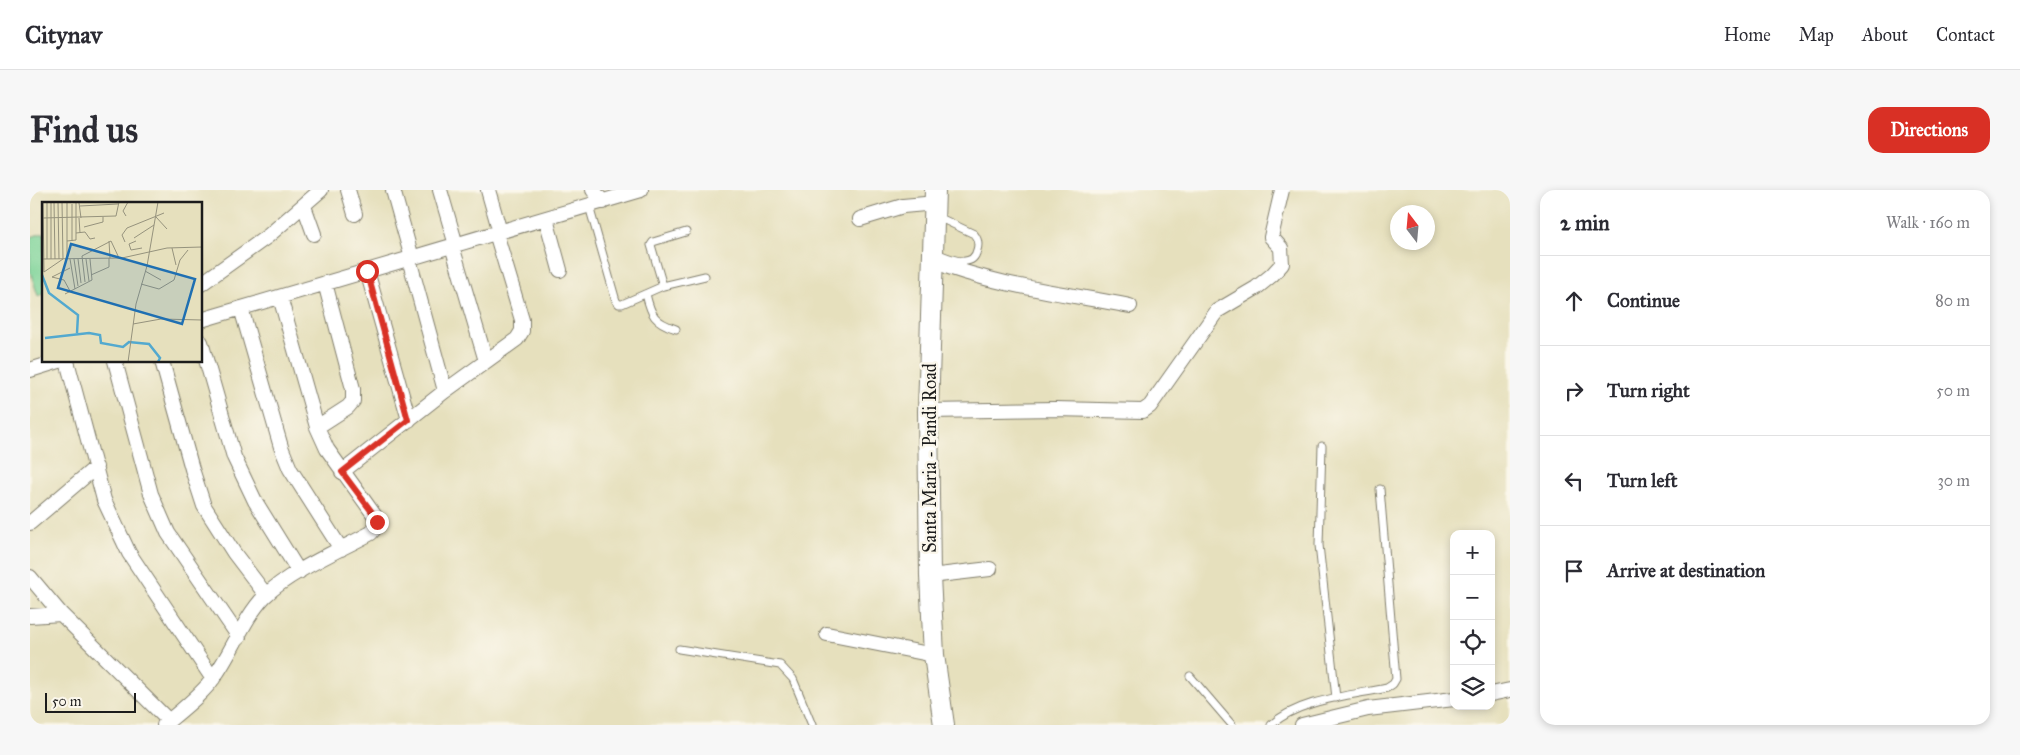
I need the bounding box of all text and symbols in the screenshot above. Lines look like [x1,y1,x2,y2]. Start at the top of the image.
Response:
text: Citynav [25,20,102,50]
text: Home [1724,24,1771,46]
text: Map [1799,24,1834,46]
text: About [1862,24,1908,46]
text: Contact [1936,24,1995,46]
button: Directions [1868,107,1990,153]
text: Find us [30,109,138,152]
inset map [42,202,202,362]
north arrow [1390,205,1435,250]
text: 2 min [1560,210,1610,236]
text: Walk · 160 m [1886,213,1970,232]
route start [356,260,379,283]
icon: ahead [1560,287,1588,315]
text: Continue [1607,289,1680,312]
text: 80 m [1935,291,1970,310]
street label: Santa Maria - Pandi Road [919,363,941,553]
icon: right [1560,377,1588,405]
text: Turn right [1607,379,1690,402]
text: 50 m [1936,381,1970,400]
icon: left [1560,467,1588,495]
text: Turn left [1607,469,1677,492]
text: 30 m [1937,471,1970,490]
route end [366,511,389,534]
map controls [1450,530,1495,710]
button: + [1450,530,1495,575]
icon: arrive [1560,557,1588,585]
text: Arrive at destination [1607,559,1765,582]
button: − [1450,575,1495,620]
button: locate [1450,620,1495,665]
button: layers [1450,665,1495,710]
scale bar [45,690,136,713]
text: 50 m [52,693,81,710]

